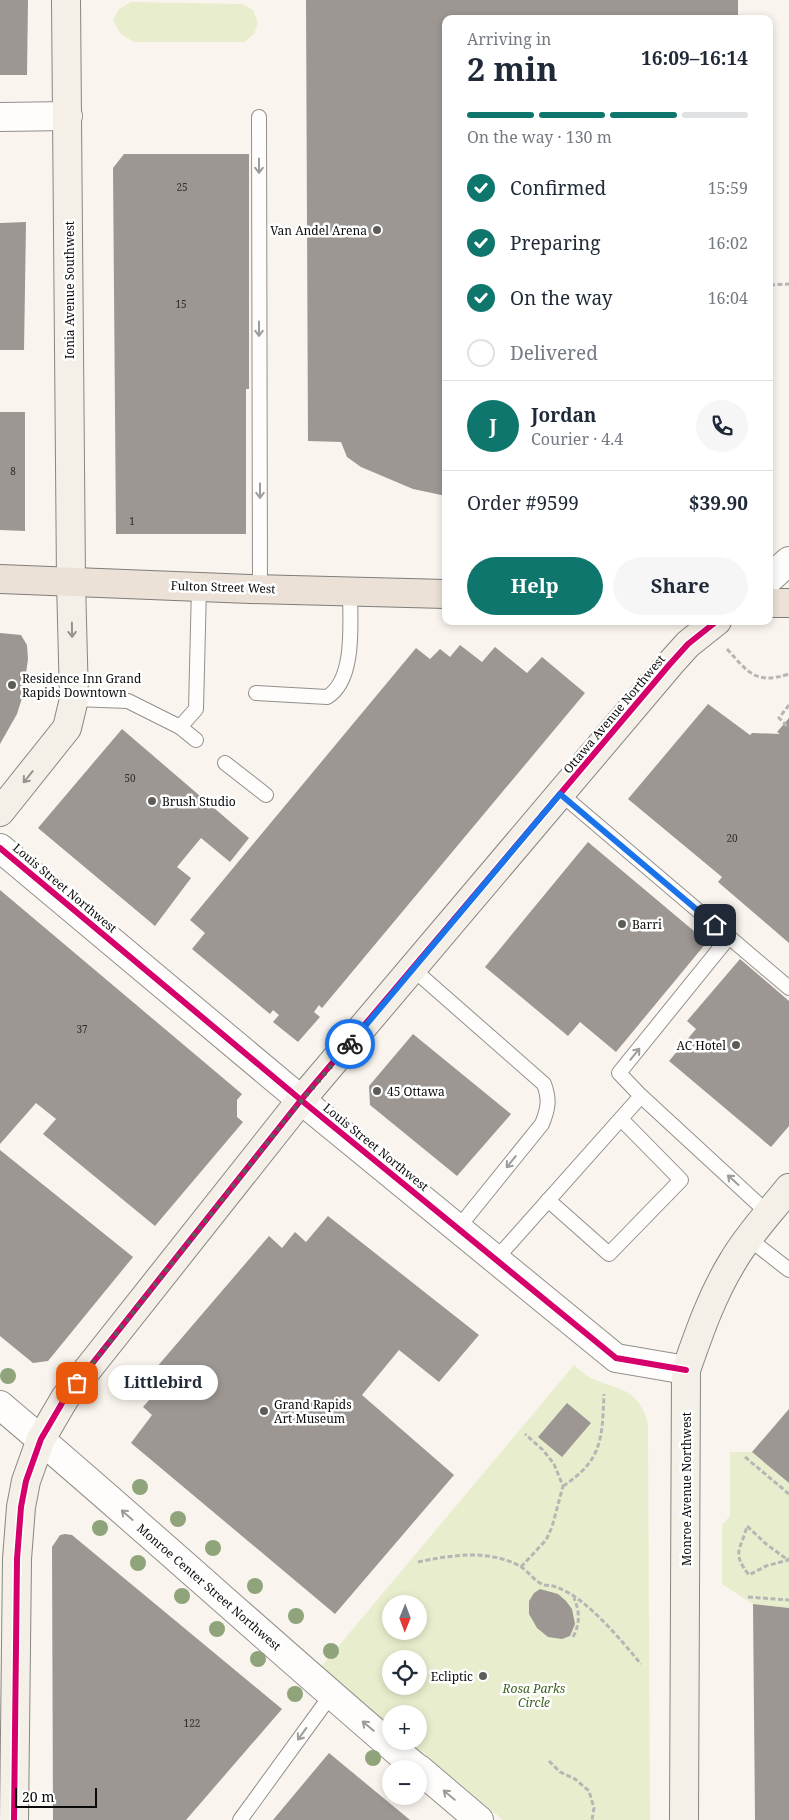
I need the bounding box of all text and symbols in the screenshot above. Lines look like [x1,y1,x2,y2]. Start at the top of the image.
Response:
text: Arriving in [467,28,551,50]
text: 16:09–16:14 [641,45,748,71]
text: 2 min [467,47,558,90]
text: On the way · 130 m [467,126,612,148]
one-way arrow [254,158,264,174]
icon: check [467,174,495,202]
text: Confirmed [510,175,606,201]
text: 15:59 [708,177,748,199]
house number: 25 [176,180,188,194]
street label: Ionia Avenue Southwest [61,221,78,359]
place label: Van Andel Arena [270,222,367,239]
marker: Van Andel Arena [371,224,383,236]
icon: check [467,229,495,257]
text: Preparing [510,230,600,256]
text: 16:02 [708,232,748,254]
icon: check [467,284,495,312]
text: On the way [510,285,613,311]
text: 16:04 [708,287,748,309]
house number: 15 [175,297,187,311]
one-way arrow [254,320,264,336]
text: Delivered [510,340,598,366]
button: phone [696,400,748,452]
text: Jordan [531,402,597,428]
text: J [489,413,497,439]
text: Courier · 4.4 [531,428,623,450]
house number: 8 [10,464,16,478]
one-way arrow [255,482,265,499]
text: Order #9599 [467,490,579,516]
text: $39.90 [689,490,748,516]
house number: 1 [129,514,135,528]
button: Help [467,557,603,615]
button: Share [613,557,748,615]
street label: Fulton Street West [170,577,276,597]
one-way arrow [67,621,77,637]
street label: Ottawa Avenue Northwest [559,651,669,777]
place label: Residence Inn Grand Rapids Downtown [22,670,142,701]
marker: Residence Inn Grand Rapids Downtown [6,679,18,691]
one-way arrow [22,771,33,784]
house number: 50 [124,771,136,785]
place label: Brush Studio [162,793,236,810]
marker: Brush Studio [146,795,158,807]
house number: 20 [726,831,738,845]
street label: Louis Street Northwest [9,839,121,937]
pin [694,904,736,946]
icon: home [701,911,729,939]
place label: Barri [632,916,662,933]
marker: Barri [616,918,628,930]
courier [325,1019,375,1069]
house number: 37 [76,1022,88,1036]
icon: bike [336,1030,364,1058]
place label: AC Hotel [676,1037,726,1054]
marker: AC Hotel [730,1039,742,1051]
one-way arrow [629,1048,640,1061]
place label: 45 Ottawa [387,1083,445,1100]
marker: 45 Ottawa [371,1085,383,1097]
street label: Louis Street Northwest [320,1099,432,1195]
one-way arrow [506,1155,517,1168]
one-way arrow [726,1174,739,1186]
pin [56,1362,98,1404]
callout: Littlebird [107,1366,217,1400]
icon: bag [63,1369,91,1397]
text: Littlebird [124,1371,202,1393]
place label: Grand Rapids Art Museum [274,1396,352,1427]
marker: Grand Rapids Art Museum [258,1405,270,1417]
street label: Monroe Avenue Northwest [678,1412,695,1566]
one-way arrow [121,1509,134,1521]
street label: Monroe Center Street Northwest [133,1520,285,1654]
north arrow [382,1595,428,1640]
map controls [382,1595,427,1805]
button: locate [382,1650,427,1695]
place label: Ecliptic [431,1668,473,1685]
marker: Ecliptic [477,1670,489,1682]
park label: Rosa Parks Circle [502,1680,566,1711]
button: + [382,1705,427,1750]
house number: 122 [184,1716,200,1730]
one-way arrow [361,1720,374,1732]
one-way arrow [297,1727,308,1740]
button: − [382,1760,427,1805]
scale bar [15,1785,98,1808]
text: 20 m [22,1787,55,1806]
one-way arrow [442,1789,455,1800]

